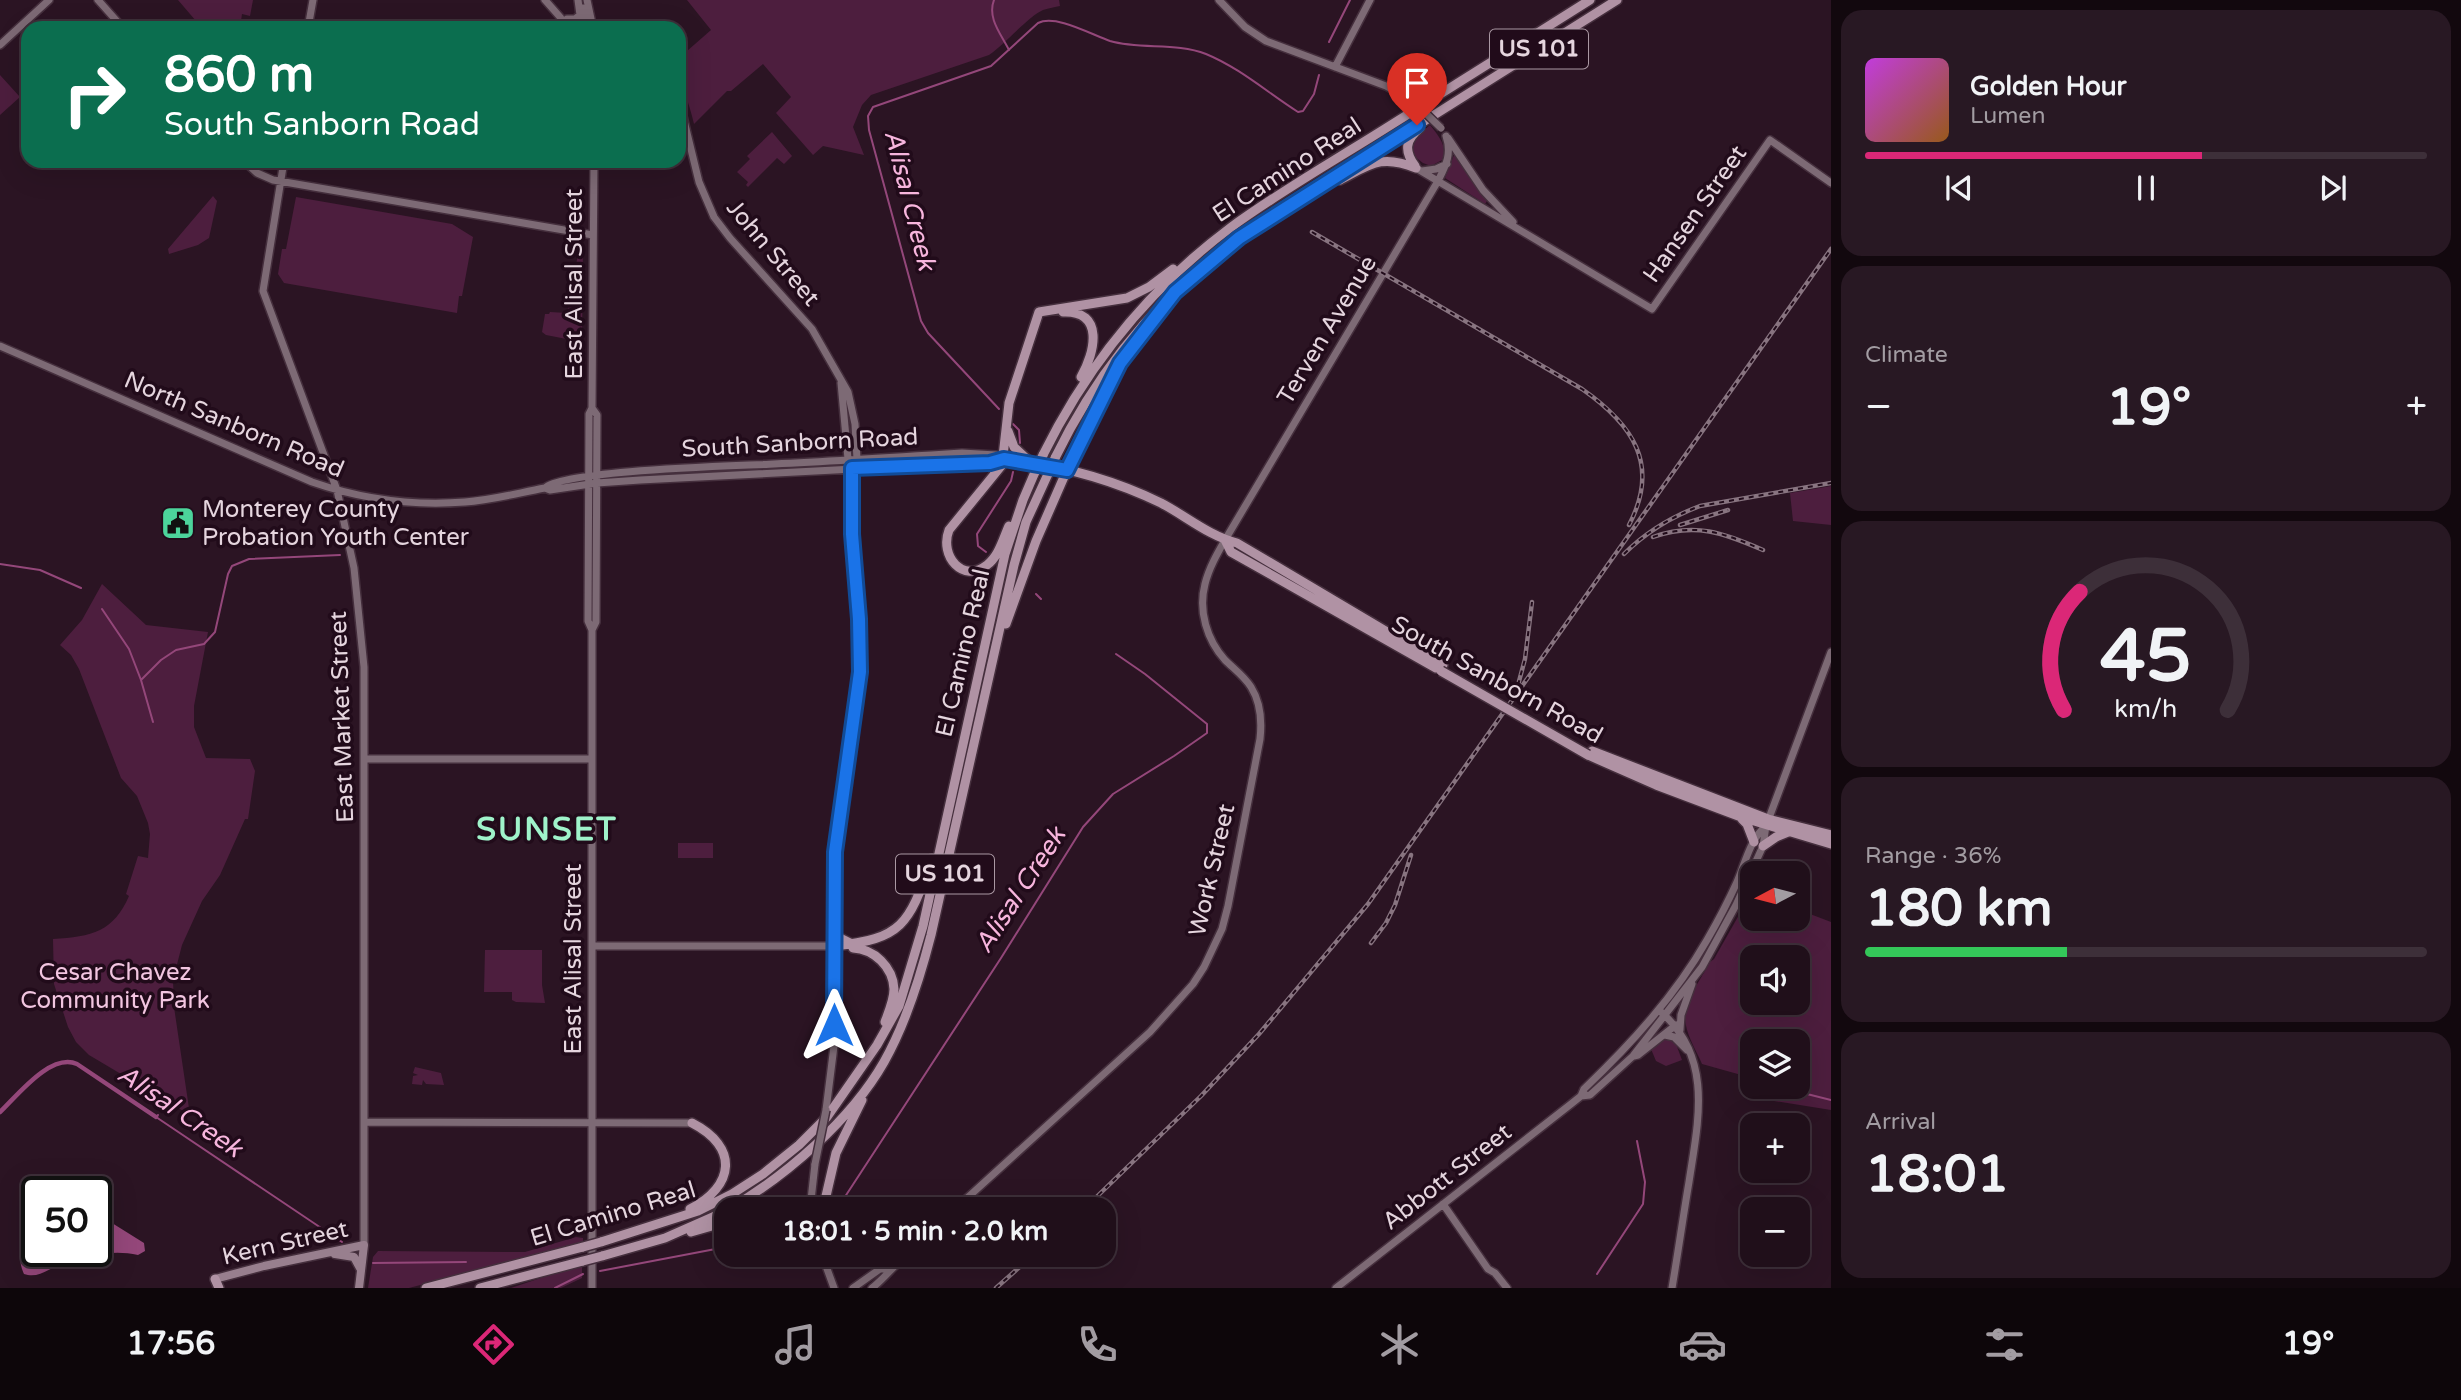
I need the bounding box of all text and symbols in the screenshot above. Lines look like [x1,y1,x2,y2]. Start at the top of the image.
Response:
road number: US 101 [1490,30,1588,68]
text: 860 m [164,46,314,105]
icon: right [49,49,140,140]
pin [1387,53,1447,125]
icon: arrive [1398,64,1436,102]
text: Golden Hour [1970,71,2127,102]
text: Lumen [1970,102,2045,130]
text: South Sanborn Road [164,106,480,144]
street label: El Camino Real [1207,111,1367,229]
water label: Alisal Creek [878,127,943,275]
street label: Hansen Street [1637,140,1753,288]
icon: previous [1940,169,1978,207]
icon: pause [2127,169,2165,207]
icon: next [2314,169,2352,207]
street label: East Alisal Street [560,189,589,380]
street label: John Street [720,194,826,312]
street label: Terven Avenue [1271,250,1383,410]
text: Climate [1865,341,1948,369]
street label: North Sanborn Road [120,366,348,484]
text: 19° [2106,376,2191,439]
text: − [1865,384,1892,430]
text: + [2406,384,2427,430]
street label: South Sanborn Road [681,422,919,464]
place label: Monterey County Probation Youth Center [202,495,470,552]
public building icon: Monterey County Probation Youth Center [159,504,197,542]
street label: El Camino Real [930,566,996,740]
street label: South Sanborn Road [1386,610,1608,750]
street label: East Market Street [324,611,360,823]
text: 45 [2100,613,2192,701]
text: km/h [2115,694,2177,724]
street label: Work Street [1183,801,1241,939]
district label: SUNSET [476,811,618,849]
water label: Alisal Creek [968,820,1073,959]
text: Range · 36% [1865,842,2001,870]
road number: US 101 [896,854,994,894]
north arrow [1740,861,1810,931]
map controls [1740,861,1810,1267]
street label: East Alisal Street [559,864,588,1055]
text: 180 km [1865,877,2053,940]
button: sound [1740,945,1810,1015]
park label: Cesar Chavez Community Park [20,958,210,1015]
position arrow [797,988,871,1062]
button: layers [1740,1029,1810,1099]
water label: Alisal Creek [112,1058,250,1165]
text: Arrival [1865,1108,1936,1136]
button: + [1740,1113,1810,1183]
street label: Abbott Street [1377,1118,1517,1236]
text: 18:01 [1865,1143,2009,1206]
street label: El Camino Real [527,1175,699,1253]
speed limit sign: 50 [21,1176,112,1267]
button: − [1740,1197,1810,1267]
street label: Kern Street [219,1214,351,1272]
text: 18:01 · 5 min · 2.0 km [782,1216,1048,1247]
icon: directions [469,1320,518,1369]
icon: music [771,1320,820,1369]
icon: phone [1073,1320,1122,1369]
icon: climate [1375,1320,1424,1369]
icon: car [1678,1320,1727,1369]
icon: filters [1980,1320,2029,1369]
text: 17:56 [127,1325,215,1363]
text: 19° [2282,1325,2334,1363]

